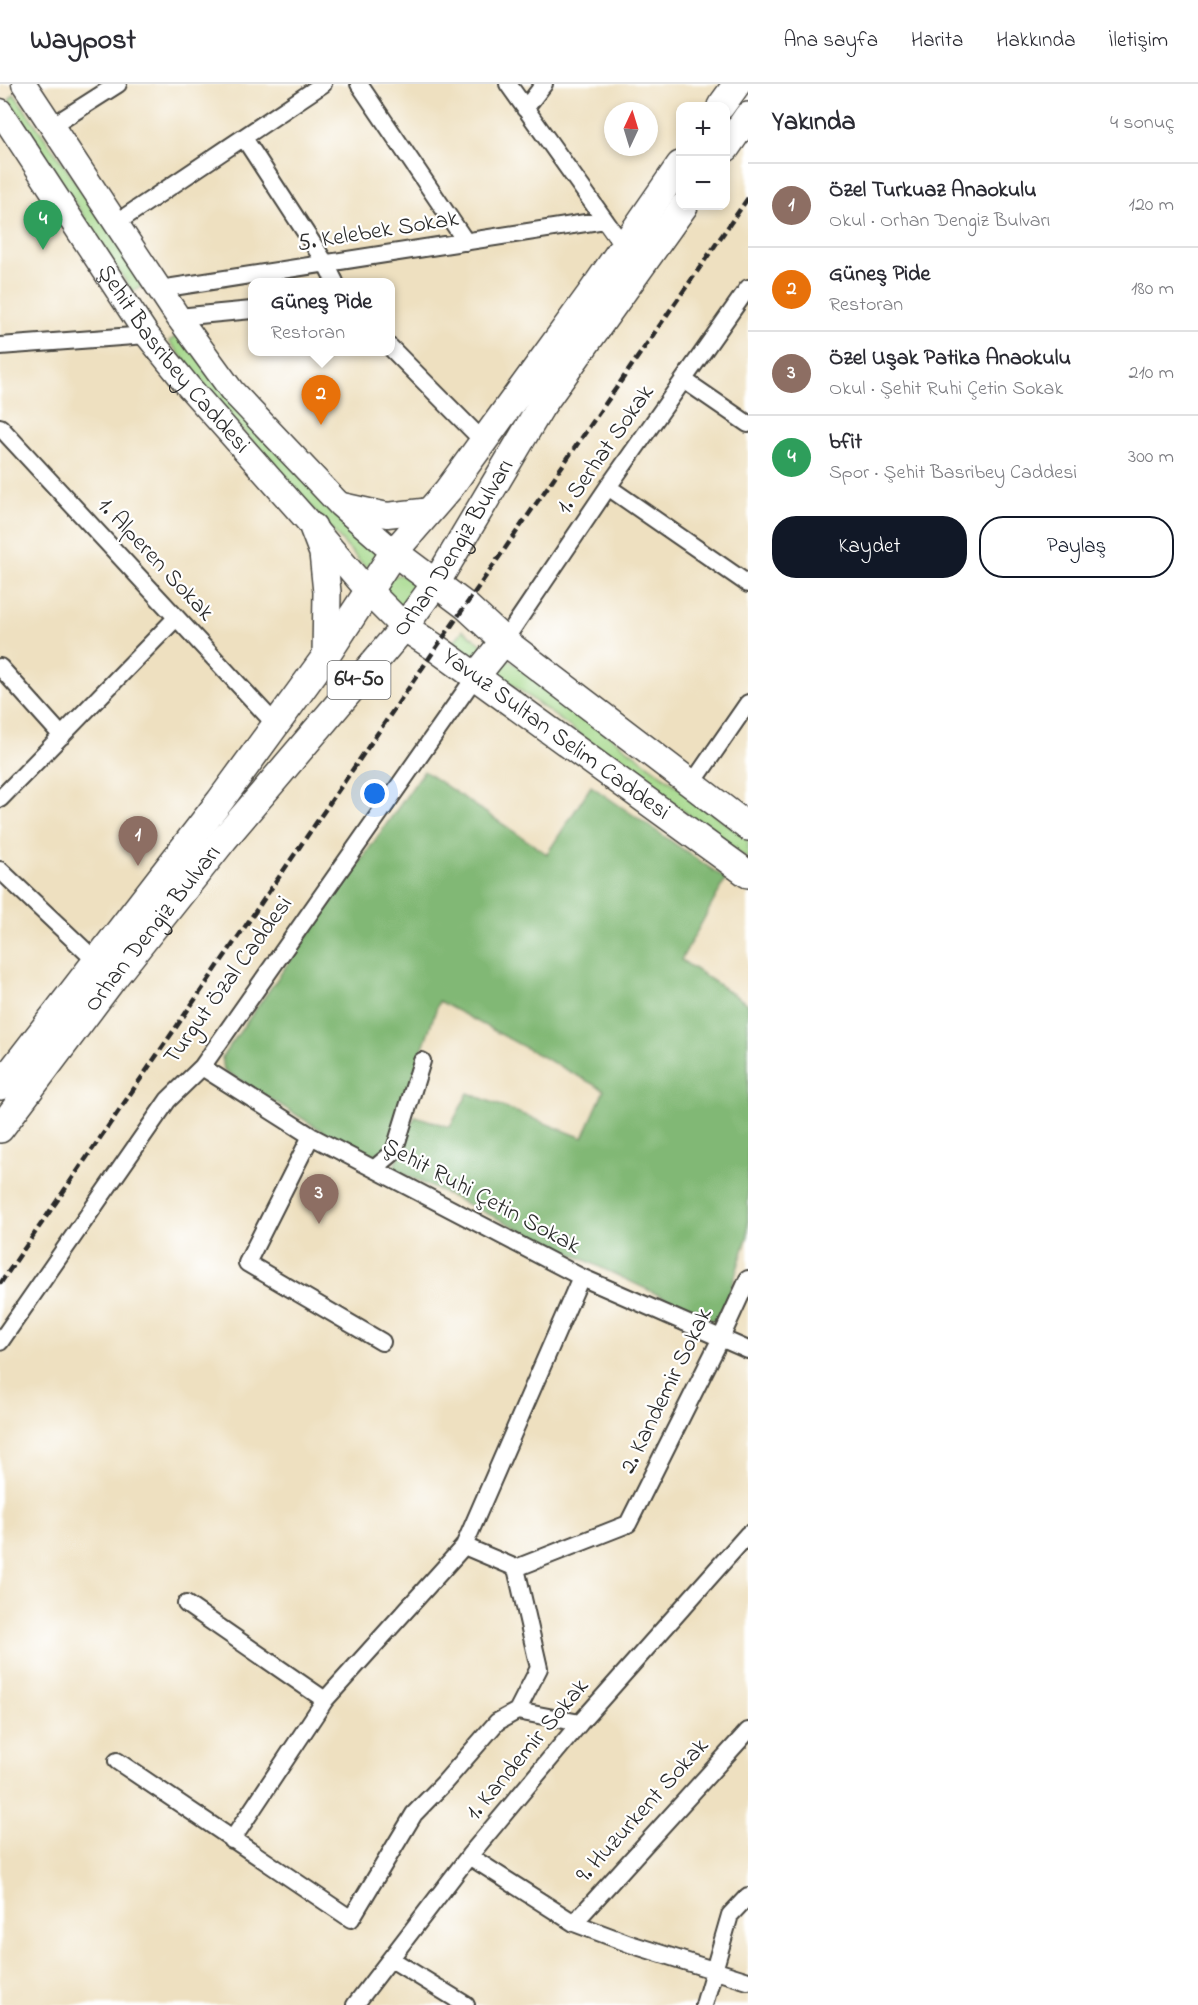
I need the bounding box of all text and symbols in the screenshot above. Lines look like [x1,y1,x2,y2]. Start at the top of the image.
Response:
text: Waypost [30,21,136,62]
text: Ana sayfa [783,26,878,56]
text: Harita [911,26,963,56]
text: Hakkında [996,26,1076,56]
text: İletişim [1109,26,1168,56]
north arrow [604,102,658,156]
map controls [676,102,730,210]
button: + [676,102,730,156]
text: Yakında [772,104,856,142]
text: 4 sonuç [1110,109,1174,138]
button: − [676,156,730,210]
text: Özel Turkuaz Anaokulu [829,175,1037,207]
text: 1 [788,191,795,220]
text: 120 m [1129,191,1174,220]
pin: 4 [24,200,63,250]
street label: 5. Kelebek Sokak [295,202,462,262]
text: Okul · Orhan Dengiz Bulvarı [829,207,1050,236]
street label: Şehit Basribey Caddesi [88,258,258,462]
text: Güneş Pide [829,259,930,291]
text: 2 [787,275,796,304]
text: 180 m [1131,275,1174,304]
popup [248,278,395,356]
text: Güneş Pide [271,287,372,319]
text: Restoran [829,291,903,320]
text: Restoran [271,319,345,348]
text: Özel Uşak Patika Anaokulu [829,343,1071,375]
text: 3 [787,359,796,388]
text: 210 m [1129,359,1174,388]
text: Okul · Şehit Ruhi Çetin Sokak [829,375,1063,404]
pin: 2 [302,376,340,425]
street label: 1. Serhat Sokak [548,377,664,522]
text: bfit [829,427,862,459]
text: 4 [787,443,796,472]
text: 300 m [1128,443,1174,472]
street label: Orhan Dengiz Bulvarı [385,453,523,645]
text: Spor · Şehit Basribey Caddesi [829,459,1077,488]
street label: 1. Alperen Sokak [88,490,222,630]
button: Kaydet [772,516,967,578]
button: Paylaş [979,516,1174,578]
street label: Yavuz Sultan Selim Caddesi [434,640,677,829]
road number: 64-50 [328,661,391,699]
your location [360,779,389,808]
pin: 1 [118,816,158,866]
street label: Orhan Dengiz Bulvarı [76,838,230,1020]
street label: Turgut Özal Caddesi [156,889,302,1073]
street label: Şehit Ruhi Çetin Sokak [376,1130,587,1264]
pin: 3 [300,1174,338,1224]
street label: 2. Kandemir Sokak [612,1302,723,1480]
street label: 1. Kandemir Sokak [458,1671,599,1829]
street label: 9. Huzurkent Sokak [568,1730,718,1892]

